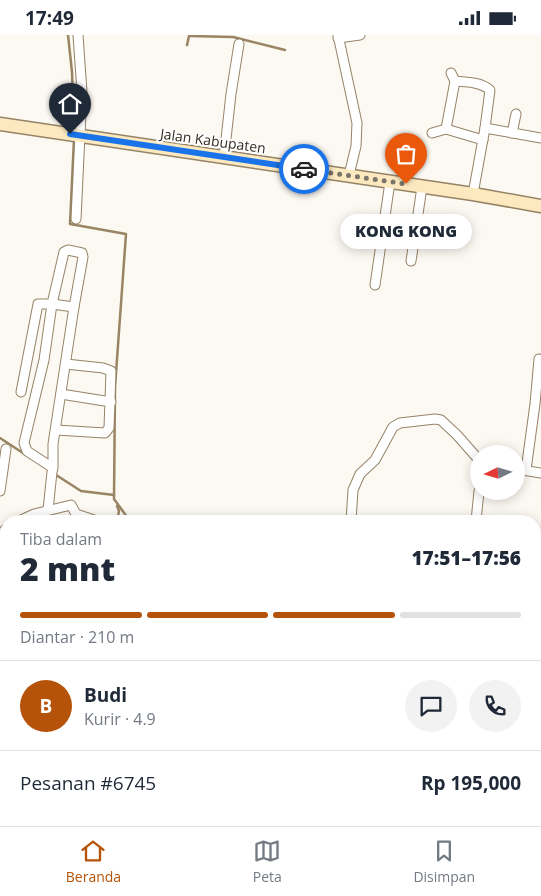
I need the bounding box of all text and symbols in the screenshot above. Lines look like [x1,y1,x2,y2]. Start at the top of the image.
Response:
text: 17:49 [25,5,74,31]
pin [49,83,91,134]
icon: home [56,90,84,118]
street label: Jalan Kabupaten [157,123,267,157]
pin [385,133,427,184]
icon: bag [392,140,420,168]
courier [279,144,329,194]
icon: car [290,155,318,183]
callout: KONG KONG [340,214,472,249]
text: KONG KONG [355,220,457,242]
north arrow [470,445,525,500]
map controls [470,445,525,500]
text: Tiba dalam [20,528,102,550]
text: 17:51–17:56 [411,545,521,571]
text: 2 mnt [20,547,115,590]
text: Diantar · 210 m [20,626,134,648]
button: chat [405,680,457,732]
button: phone [469,680,521,732]
text: Budi [84,682,127,708]
text: B [40,693,52,719]
text: Kurir · 4.9 [84,708,156,730]
text: Pesanan #6745 [20,770,156,796]
text: Rp 195,000 [421,770,521,796]
tab: Beranda [66,837,121,886]
tab: Peta [253,837,282,886]
tab: Disimpan [413,837,475,886]

